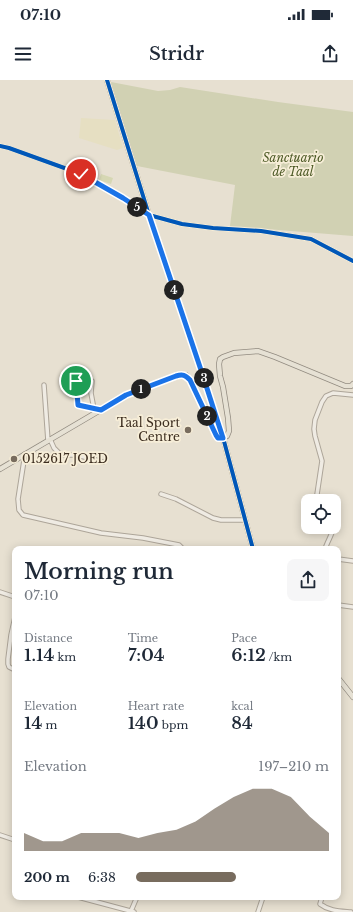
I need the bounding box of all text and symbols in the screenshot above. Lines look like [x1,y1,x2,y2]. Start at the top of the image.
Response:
text: 07:10 [20,5,61,24]
icon: menu [12,43,34,65]
text: Stridr [149,43,204,65]
icon: share [319,43,341,65]
park label: Sanctuario de Taal [262,150,324,179]
pin [64,157,98,191]
icon: check [70,163,92,185]
pin: 5 [127,197,147,217]
text: 5 [134,200,140,214]
pin: 4 [164,280,184,300]
text: 4 [170,283,178,297]
pin [59,364,93,398]
pin: 3 [194,368,214,388]
icon: arrive [65,370,87,392]
text: 3 [200,371,208,385]
pin: 1 [131,379,151,399]
text: 1 [139,382,143,396]
pin: 2 [197,406,217,426]
text: 2 [203,409,211,423]
place label: Taal Sport Centre [117,415,180,444]
marker: Taal Sport Centre [183,425,193,435]
place label: 0152617 JOED [22,451,108,466]
marker: 0152617 JOED [9,454,19,464]
map controls [301,494,341,534]
button: locate [301,494,341,534]
text: Morning run [24,558,174,585]
button: share [287,559,329,601]
text: 07:10 [24,587,59,604]
text: Distance [24,631,73,645]
text: Time [128,631,158,645]
text: Pace [231,631,257,645]
text: 1.14 [24,645,54,666]
text: 7:04 [128,645,165,666]
text: 6:12 [231,645,266,666]
text: km [54,650,76,664]
text: /km [266,650,292,664]
text: Elevation [24,699,77,713]
text: Heart rate [128,699,184,713]
text: kcal [231,699,253,713]
text: 14 [24,713,42,734]
text: 140 [128,713,159,734]
text: 84 [231,713,253,734]
text: m [42,718,57,732]
text: bpm [159,718,188,732]
text: Elevation [24,758,87,775]
text: 197–210 m [258,758,329,775]
text: 200 m [24,869,70,886]
text: 6:38 [88,869,116,886]

